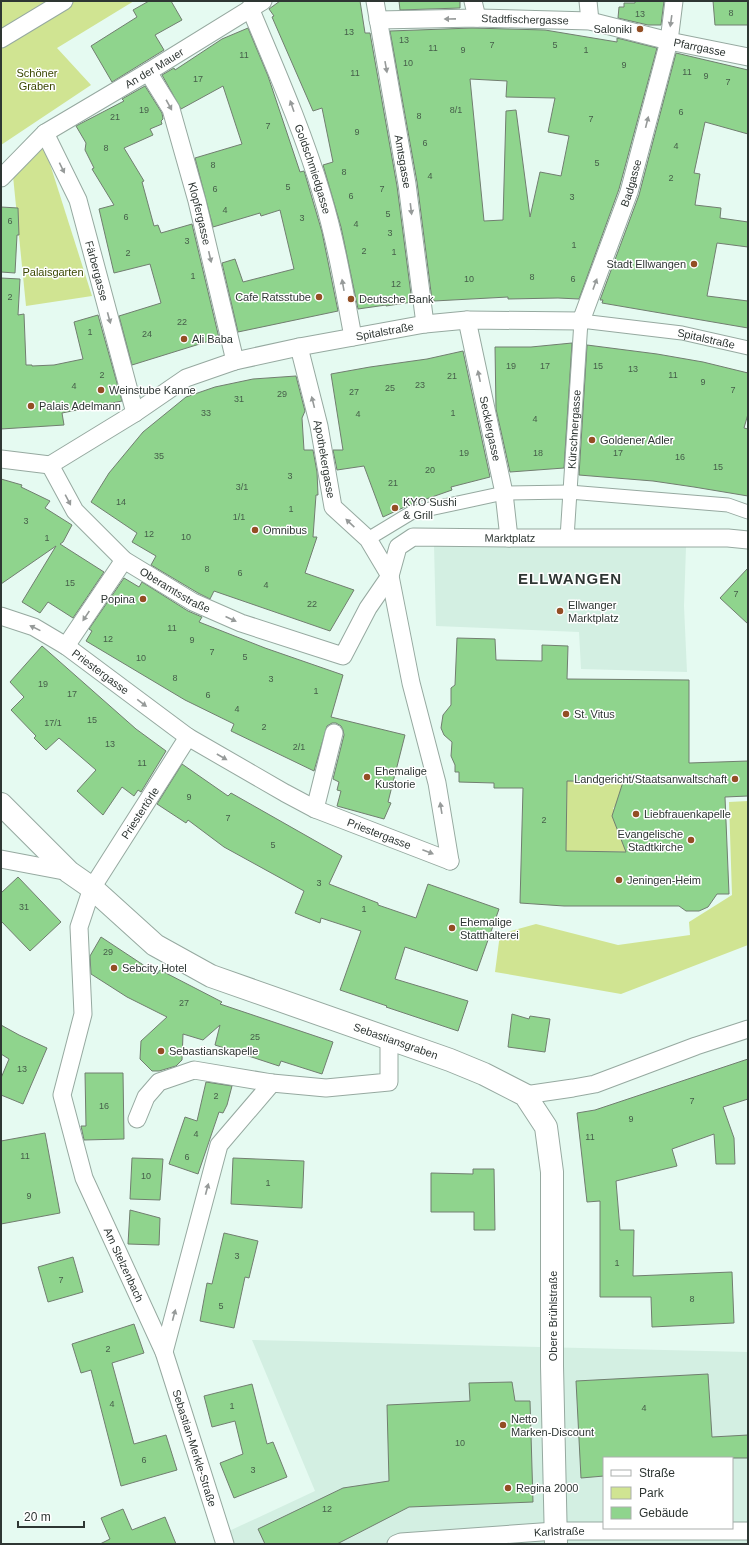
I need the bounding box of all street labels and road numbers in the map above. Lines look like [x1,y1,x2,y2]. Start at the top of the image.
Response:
street label: Stadtfischergasse [481,12,569,26]
street label: Pfarrgasse [673,36,727,58]
street label: An der Mauer [123,45,186,90]
street label: Goldschmiedgasse [292,123,333,215]
street label: Amtsgasse [392,134,414,189]
street label: Badgasse [618,158,643,208]
street label: Klopfergasse [186,181,213,246]
street label: Färbergasse [83,239,111,302]
street label: Spitalstraße [355,320,415,343]
street label: Spitalstraße [677,327,736,351]
street label: Kürschnergasse [565,389,583,469]
street label: Secklergasse [477,395,503,462]
street label: Apothekergasse [312,418,337,499]
street label: Marktplatz [484,532,535,544]
street label: Oberamtsstraße [138,565,212,615]
street label: Priestergasse [70,647,131,697]
street label: Priestertörle [119,785,161,841]
street label: Priestergasse [346,816,413,851]
street label: Sebastiansgraben [352,1021,440,1061]
street label: Am Stelzenbach [102,1226,146,1304]
street label: Obere Brühlstraße [547,1271,559,1361]
street label: Sebastian-Merkle-Straße [170,1388,219,1508]
street label: Karlstraße [533,1525,585,1538]

